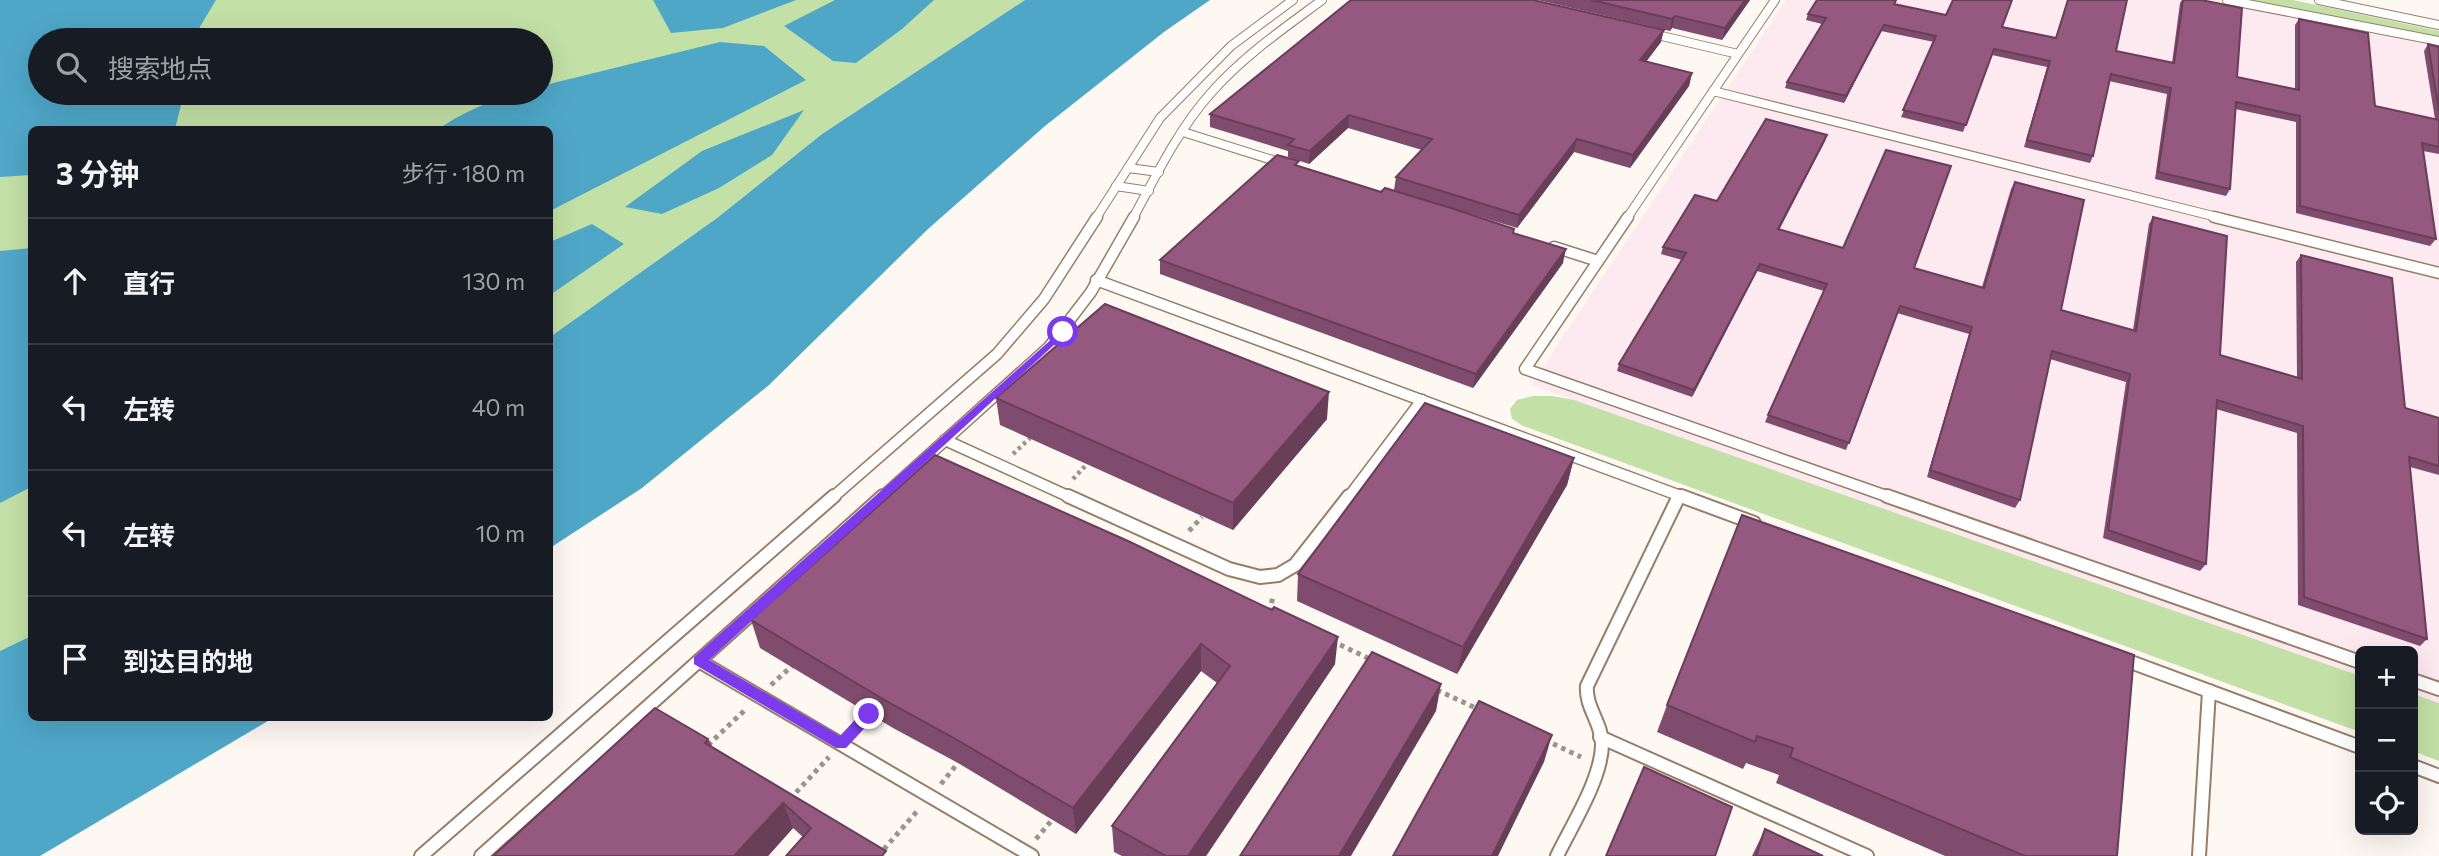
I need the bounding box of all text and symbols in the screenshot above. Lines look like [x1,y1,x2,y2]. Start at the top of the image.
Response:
search box [28,28,553,105]
icon: search [52,48,90,86]
text: 搜索地点 [108,52,212,83]
text: 3 分钟 [56,154,139,191]
text: 步行 · 180 m [401,159,525,187]
icon: ahead [56,262,94,300]
text: 直行 [123,267,175,298]
text: 130 m [463,267,525,295]
route start [1047,316,1078,347]
icon: left [56,388,94,426]
text: 左转 [123,393,175,424]
text: 40 m [472,393,525,421]
icon: left [56,514,94,552]
text: 左转 [123,519,175,550]
text: 10 m [476,519,525,547]
icon: arrive [56,640,94,678]
text: 到达目的地 [123,645,253,676]
map controls [2355,646,2418,835]
button: + [2355,646,2418,709]
route end [853,698,884,729]
button: − [2355,709,2418,772]
button: locate [2355,772,2418,835]

